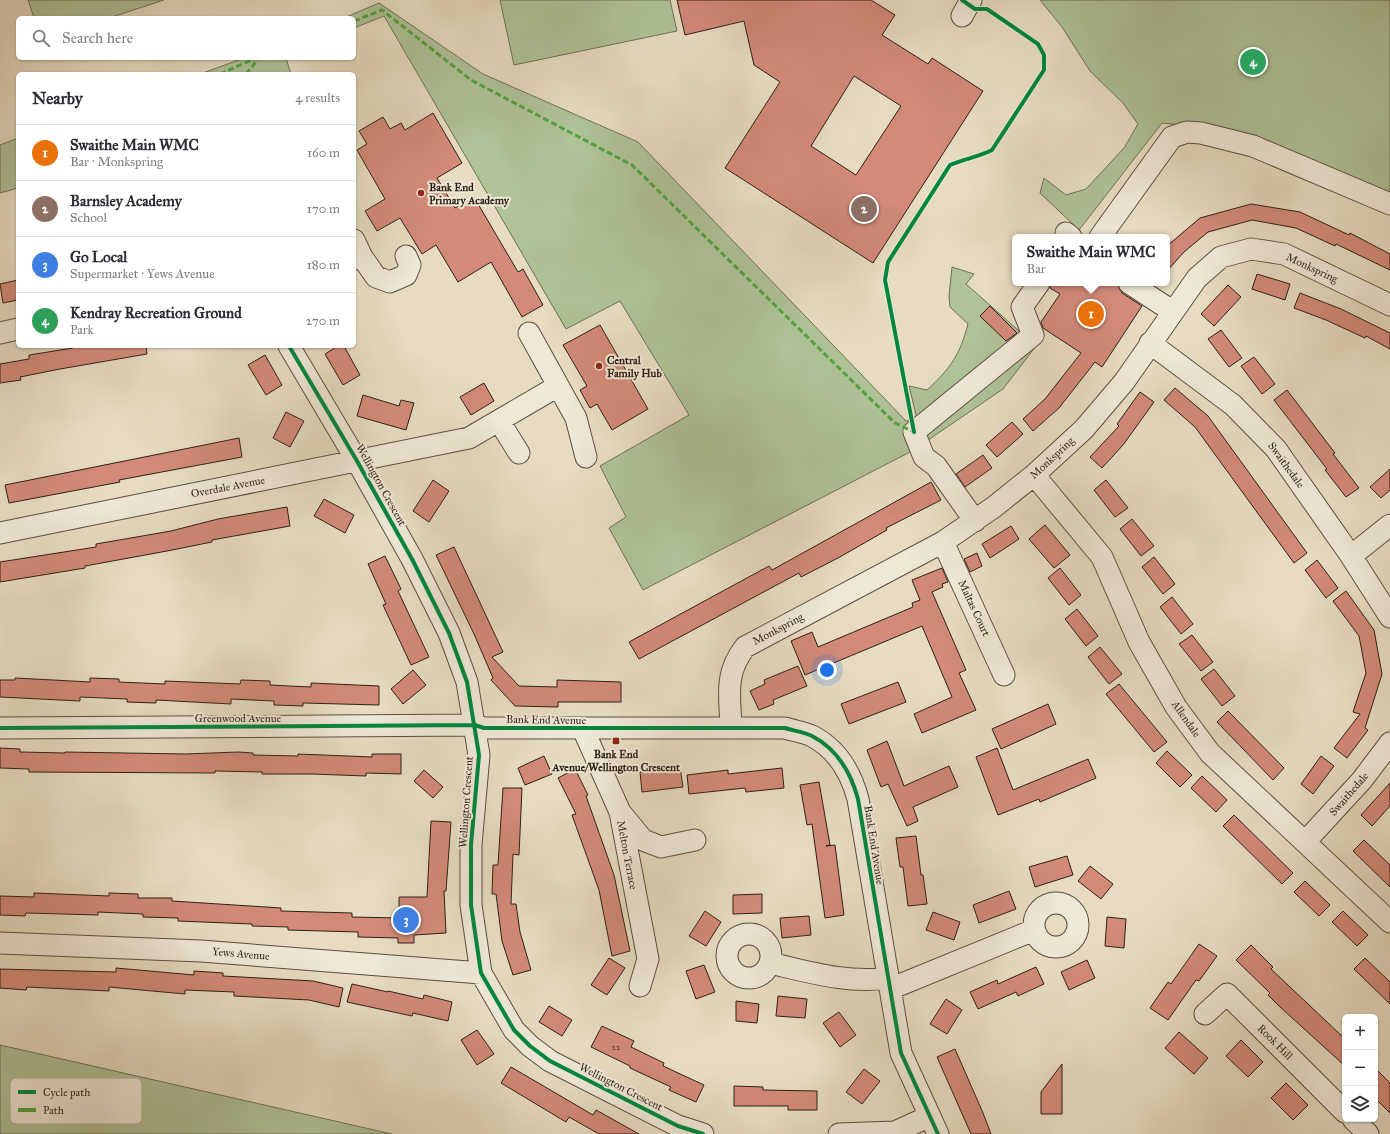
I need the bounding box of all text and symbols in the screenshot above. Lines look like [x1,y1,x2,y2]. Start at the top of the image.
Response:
search box [16,16,356,60]
icon: search [30,27,52,49]
text: Search here [62,29,133,47]
pin: 4 [1240,47,1266,77]
text: Nearby [32,88,83,109]
text: 4 results [295,90,340,106]
text: Swaithe Main WMC [70,136,199,154]
text: 1 [42,145,48,161]
text: 160 m [307,145,340,161]
text: Bar · Monkspring [70,154,163,170]
place label: Bank End Primary Academy [429,181,510,208]
marker: Bank End Primary Academy [416,188,426,198]
text: Barnsley Academy [70,192,182,210]
pin: 2 [851,194,877,224]
text: 2 [42,201,48,217]
text: 170 m [307,201,340,217]
text: School [70,210,107,226]
popup [1012,234,1170,286]
text: Swaithe Main WMC [1027,243,1155,261]
text: Go Local [70,248,127,266]
street label: Monkspring [1284,250,1341,286]
text: 3 [42,257,48,273]
text: 180 m [307,257,340,273]
text: Bar [1027,261,1046,277]
text: Supermarket · Yews Avenue [70,266,215,282]
pin: 1 [1078,299,1104,329]
text: Kendray Recreation Ground [70,304,242,322]
text: 4 [41,313,49,329]
text: 270 m [306,313,340,329]
text: Park [70,322,94,338]
place label: Central Family Hub [607,354,662,381]
marker: Central Family Hub [594,361,604,371]
street label: Monkspring [1027,434,1077,482]
street label: Swaithedale [1265,440,1307,491]
street label: Wellington Crescent [353,442,409,528]
street label: Overdale Avenue [190,473,267,501]
street label: Maltas Court [955,578,993,638]
street label: Monkspring [750,610,806,648]
your location [817,660,837,680]
street label: Allendale [1168,697,1203,740]
street label: Greenwood Avenue [195,712,282,725]
street label: Bank End Avenue [506,713,587,727]
marker: Bank End Avenue/Wellington Crescent [611,736,621,746]
place label: Bank End Avenue/Wellington Crescent [551,748,680,774]
street label: Wellington Crescent [456,756,476,848]
street label: Swaithedale [1327,769,1372,818]
street label: Bank End Avenue [861,804,887,886]
street label: Melton Terrace [614,819,640,891]
pin: 3 [393,905,419,935]
street label: Yews Avenue [212,945,271,963]
map controls [1342,1014,1378,1122]
button: + [1342,1014,1378,1050]
street label: Rook Hill [1255,1022,1295,1062]
house number: 22 [612,1041,621,1052]
button: − [1342,1050,1378,1086]
street label: Wellington Crescent [577,1060,665,1114]
legend [10,1078,142,1124]
text: Cycle path [43,1086,90,1099]
button: layers [1342,1086,1378,1122]
text: Path [43,1104,64,1117]

